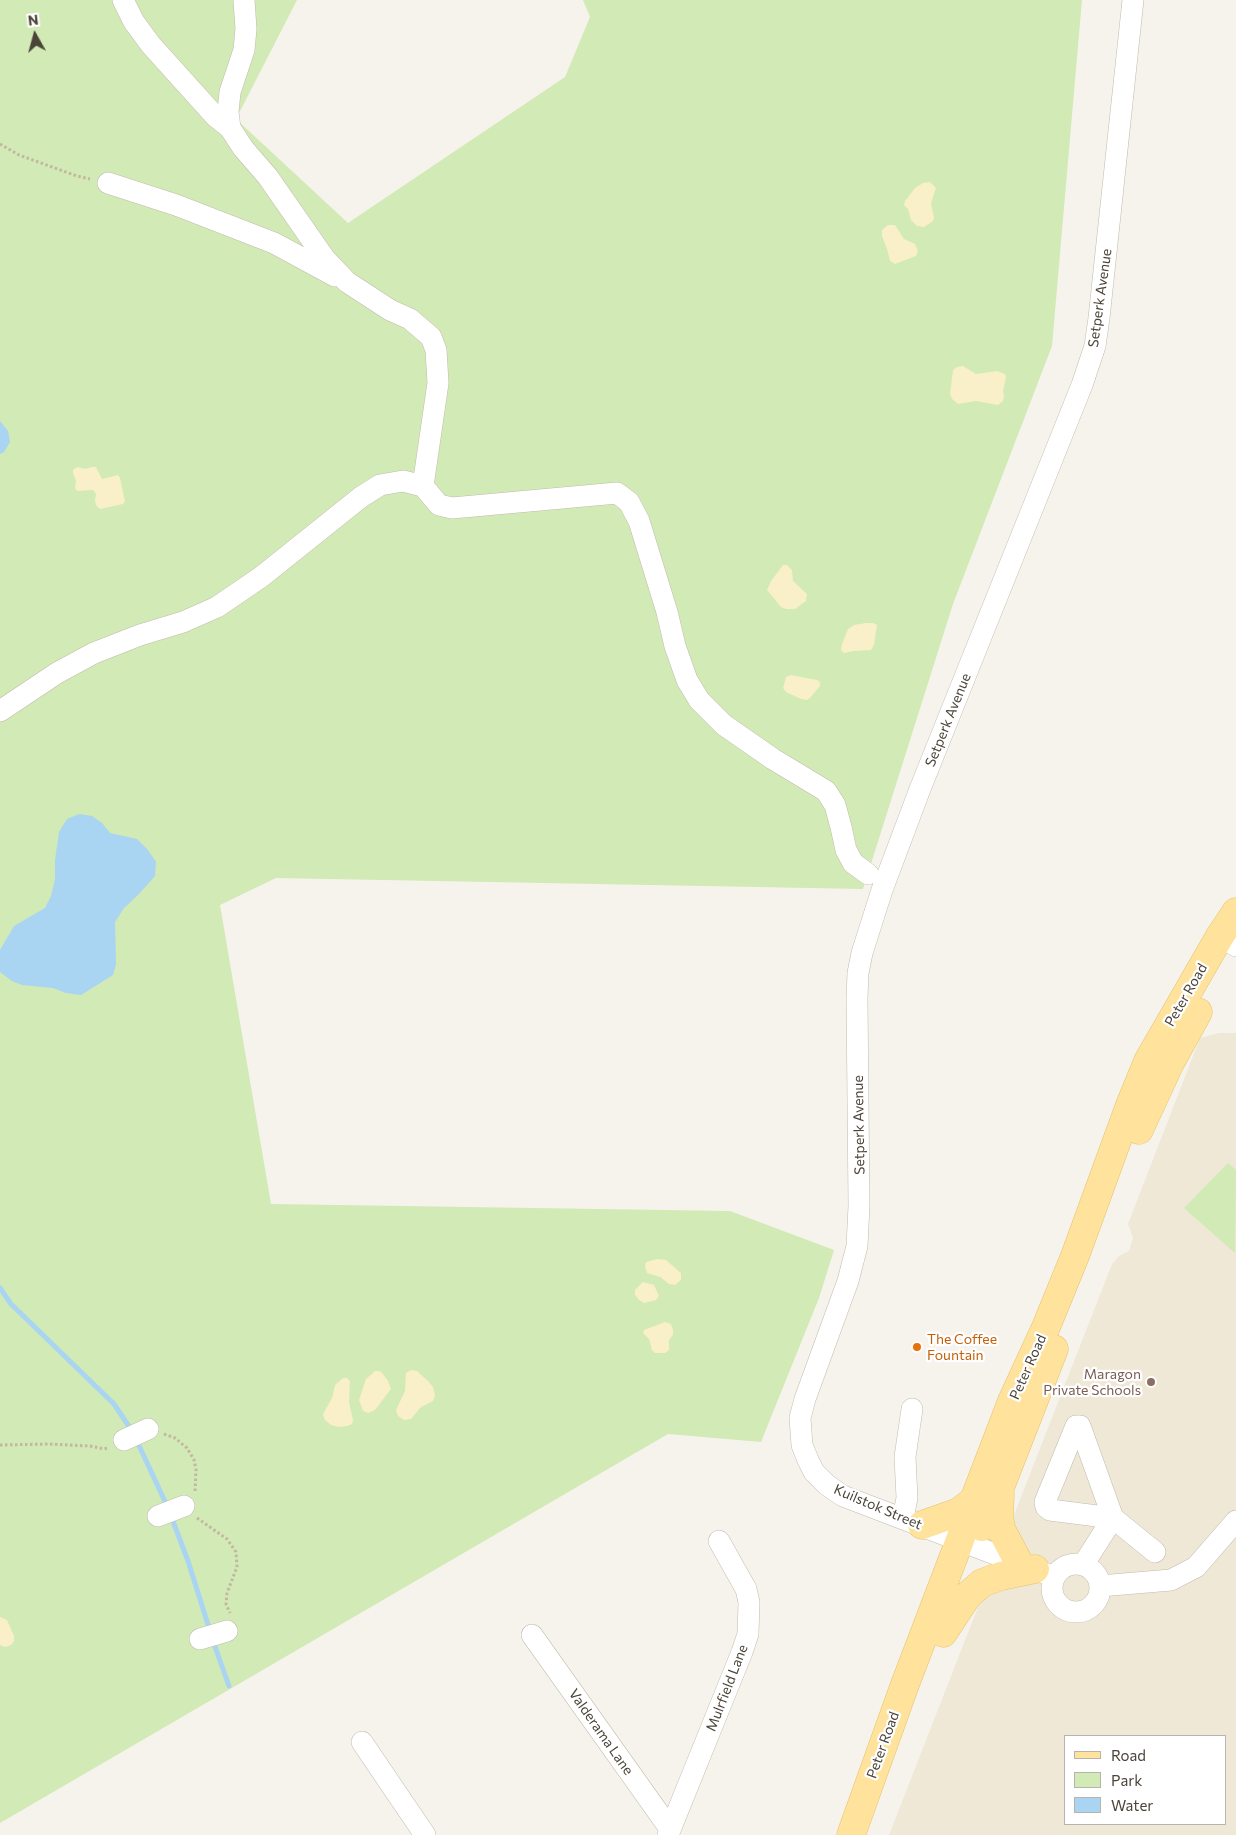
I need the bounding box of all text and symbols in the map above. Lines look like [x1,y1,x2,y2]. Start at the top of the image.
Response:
north arrow [10,10,60,60]
text: N [27,11,39,29]
street label: Setperk Avenue [1085,248,1115,348]
street label: Setperk Avenue [922,671,974,769]
street label: Peter Road [1161,961,1211,1029]
street label: Setperk Avenue [850,1075,868,1175]
place label: The Coffee Fountain [927,1331,997,1364]
street label: Peter Road [1006,1332,1050,1402]
marker: The Coffee Fountain [911,1341,923,1353]
place label: Maragon Private Schools [1043,1366,1141,1398]
marker: Maragon Private Schools [1145,1376,1157,1388]
street label: Kuilstok Street [831,1481,925,1533]
street label: Mulrfield Lane [703,1642,751,1734]
street label: Valderama Lane [565,1686,637,1778]
street label: Peter Road [863,1709,903,1781]
legend [1064,1735,1226,1825]
text: Road [1111,1746,1146,1764]
text: Park [1111,1771,1142,1789]
text: Water [1111,1796,1153,1814]

